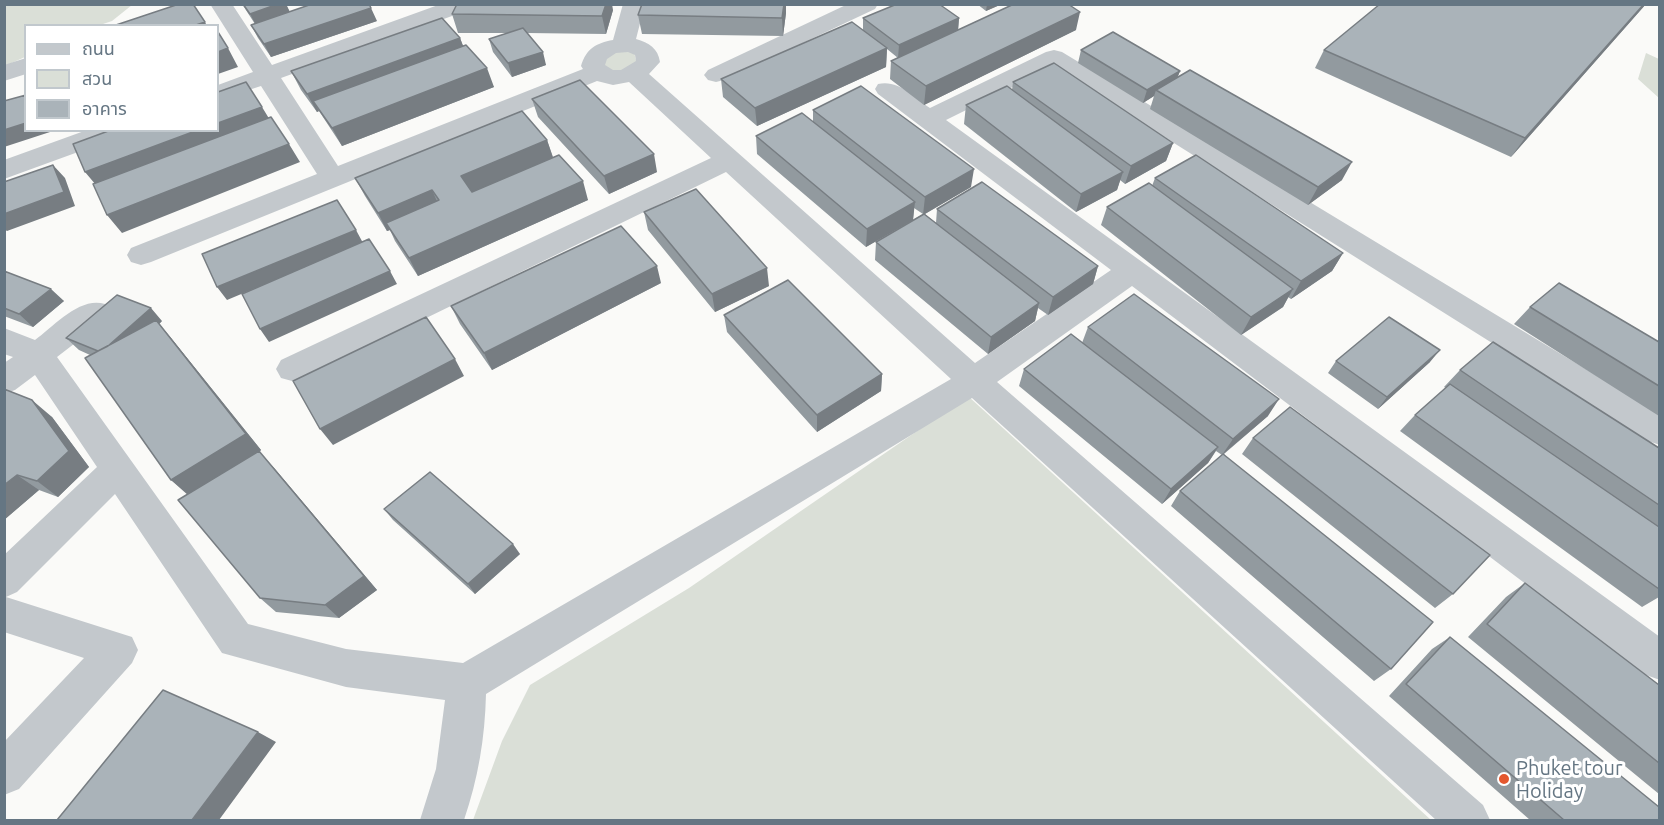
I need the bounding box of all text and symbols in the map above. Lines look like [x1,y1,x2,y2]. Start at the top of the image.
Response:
legend [24,24,219,132]
text: ถนน [82,38,115,58]
text: สวน [82,68,112,88]
text: อาคาร [82,98,127,118]
place label: Phuket tour Holiday [1516,756,1623,803]
marker: Phuket tour Holiday [1497,772,1511,786]

